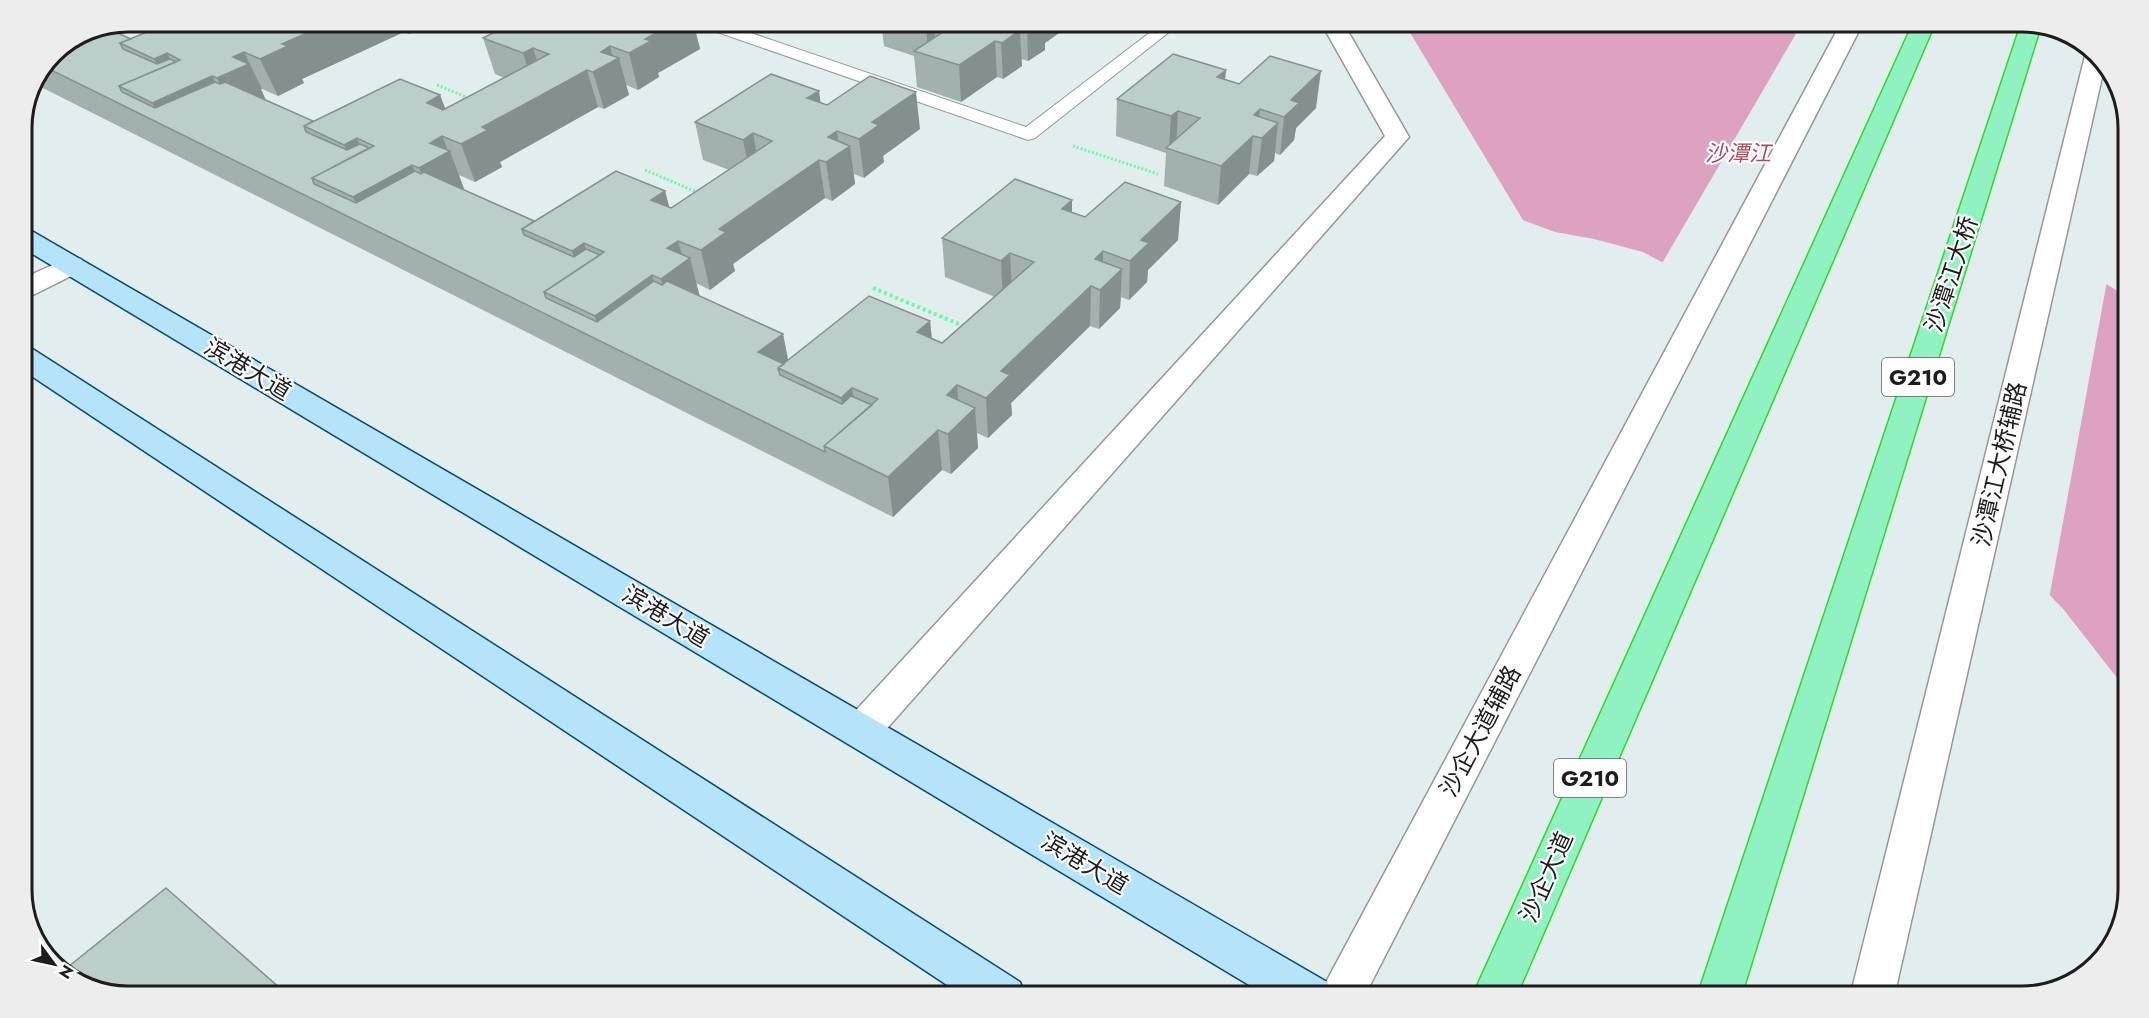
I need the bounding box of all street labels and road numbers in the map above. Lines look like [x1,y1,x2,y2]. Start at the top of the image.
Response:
street label: 沙潭江大桥 [1916,212,1986,336]
street label: 滨港大道 [198,329,298,409]
road number: G210 [1882,358,1954,396]
street label: 沙潭江大桥辅路 [1963,378,2035,550]
street label: 滨港大道 [616,576,716,656]
street label: 沙企大道辅路 [1431,659,1529,803]
road number: G210 [1554,759,1626,797]
street label: 滨港大道 [1035,823,1135,903]
street label: 沙企大道 [1510,826,1582,928]

